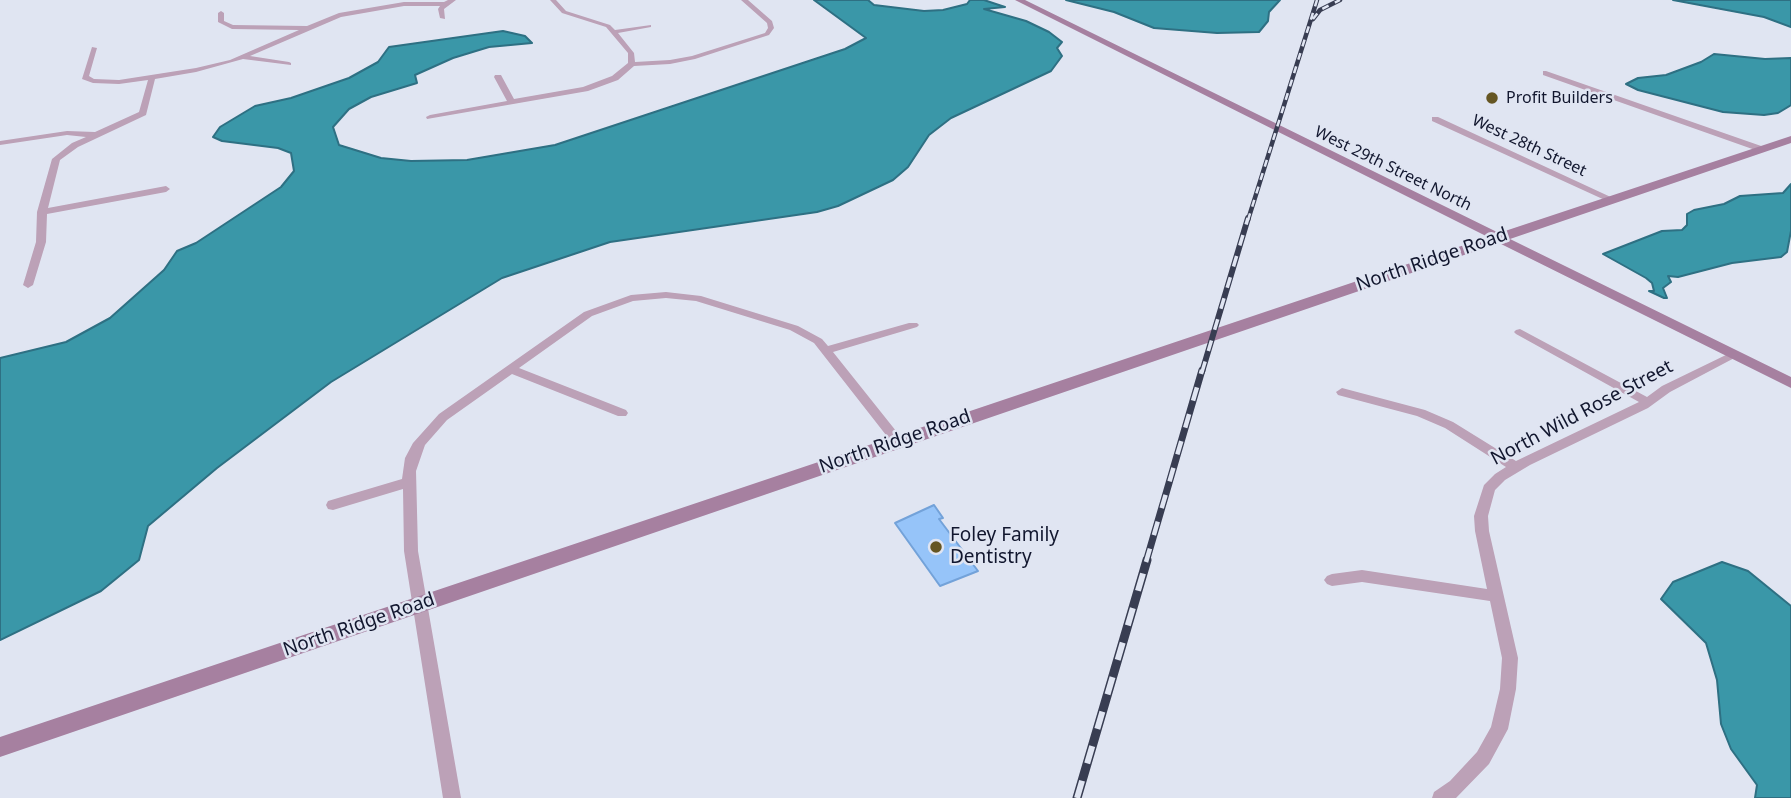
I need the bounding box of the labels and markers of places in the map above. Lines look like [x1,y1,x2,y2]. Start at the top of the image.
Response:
place label: Profit Builders [1506,88,1613,108]
marker: Profit Builders [1484,90,1500,106]
place label: Foley Family Dentistry [950,525,1059,569]
marker: Foley Family Dentistry [928,539,944,555]

